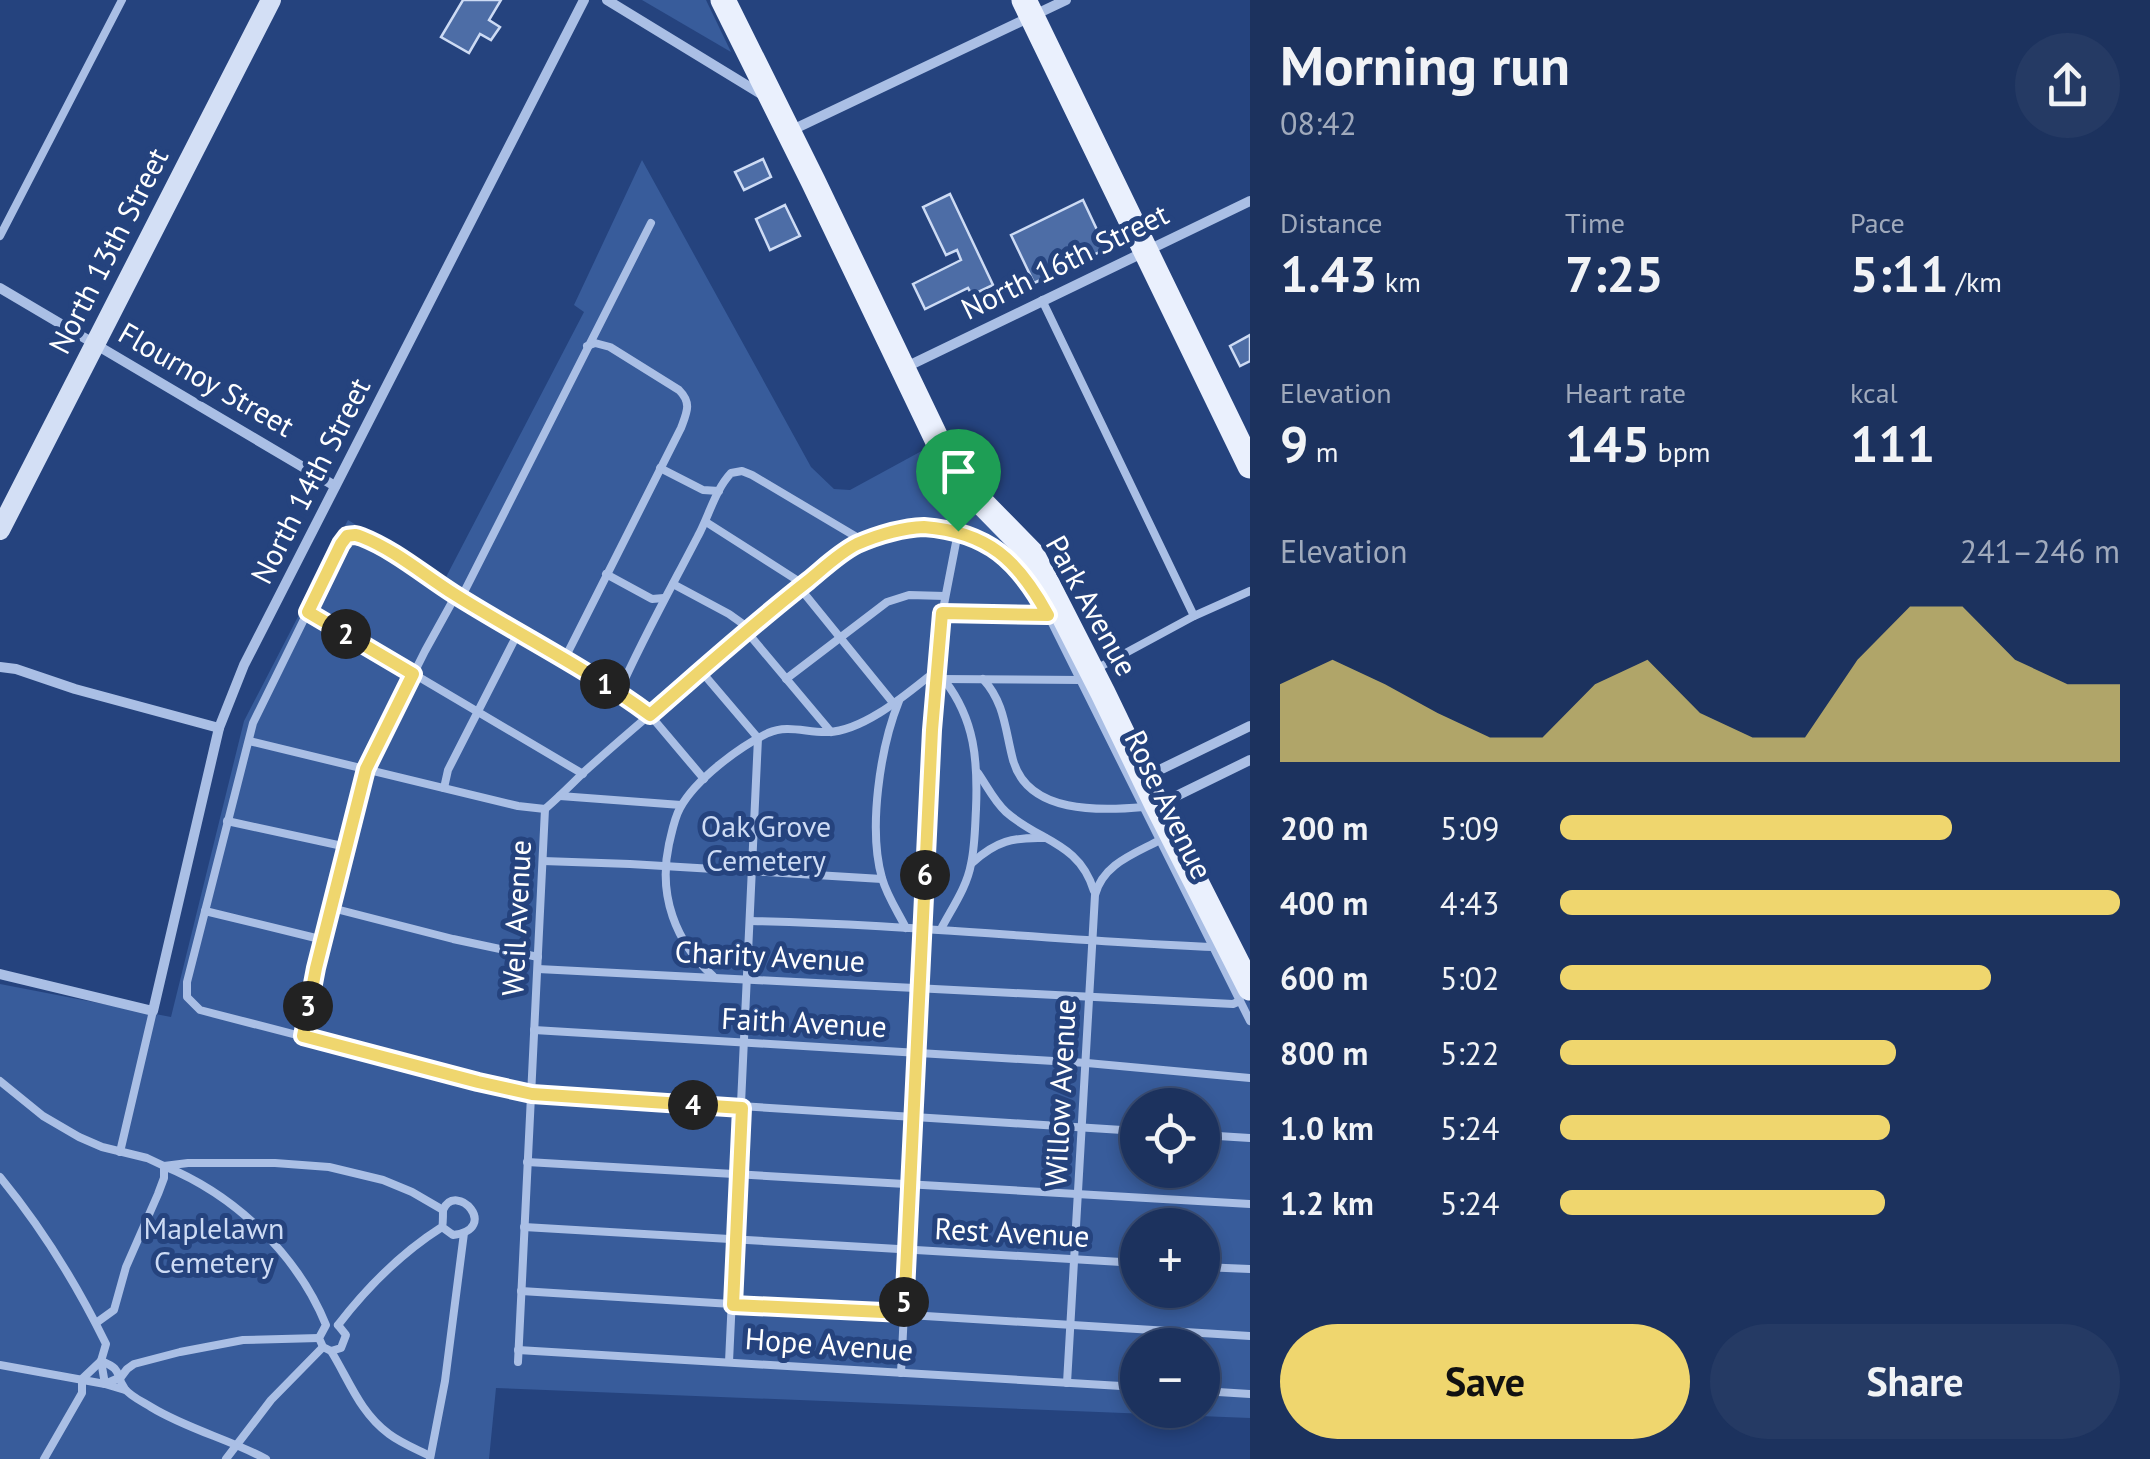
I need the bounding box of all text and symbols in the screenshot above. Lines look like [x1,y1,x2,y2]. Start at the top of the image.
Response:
text: Morning run [1280,29,1570,100]
button: share [2015,33,2120,138]
text: 08:42 [1280,102,1357,144]
street label: North 13th Street [39,141,176,360]
street label: North 16th Street [954,194,1174,328]
text: Distance [1280,204,1383,241]
text: Time [1565,204,1625,241]
text: Pace [1850,204,1905,241]
text: 1.43 [1280,241,1377,306]
text: 7:25 [1565,241,1664,306]
text: 5:11 [1850,241,1949,306]
text: km [1377,263,1421,300]
text: /km [1949,263,2002,300]
street label: Flournoy Street [112,313,302,445]
street label: North 14th Street [241,371,378,590]
text: Elevation [1280,374,1392,411]
text: Heart rate [1565,374,1686,411]
text: kcal [1850,374,1898,411]
text: 9 [1280,411,1308,476]
text: 145 [1565,411,1650,476]
text: 111 [1850,411,1935,476]
pin [916,429,1001,532]
text: m [1308,433,1339,470]
text: bpm [1650,433,1711,470]
icon: arrive [931,444,986,499]
street label: Park Avenue [1038,528,1147,683]
text: Elevation [1280,530,1407,572]
text: 241–246 m [1960,530,2120,572]
pin: 2 [321,609,371,659]
text: 2 [338,615,354,652]
pin: 1 [580,659,630,709]
text: 1 [597,665,613,702]
street label: Rose Avenue [1117,723,1222,885]
park label: Oak Grove Cemetery [701,806,831,879]
text: 200 m [1280,807,1368,849]
text: 5:09 [1440,807,1499,849]
street label: Weil Avenue [492,839,539,997]
pin: 6 [900,850,950,900]
text: 6 [917,856,933,893]
text: 400 m [1280,882,1368,924]
text: 4:43 [1440,882,1499,924]
street label: Charity Avenue [674,931,866,980]
text: 600 m [1280,957,1368,999]
text: 5:02 [1440,957,1499,999]
pin: 3 [283,981,333,1031]
text: 3 [300,987,316,1024]
street label: Faith Avenue [720,998,888,1045]
street label: Willow Avenue [1035,998,1084,1188]
text: 800 m [1280,1032,1368,1074]
text: 5:22 [1440,1032,1499,1074]
pin: 4 [668,1080,718,1130]
text: 4 [685,1086,701,1123]
map controls [1120,1088,1220,1428]
button: locate [1120,1088,1220,1188]
text: 1.0 km [1280,1107,1374,1149]
text: 5:24 [1440,1107,1499,1149]
text: 1.2 km [1280,1182,1374,1224]
text: 5:24 [1440,1182,1499,1224]
park label: Maplelawn Cemetery [144,1208,284,1281]
street label: Rest Avenue [934,1208,1091,1255]
button: + [1120,1208,1220,1308]
pin: 5 [879,1277,929,1327]
text: 5 [896,1283,912,1320]
street label: Hope Avenue [744,1318,914,1369]
button: Save [1280,1324,1690,1439]
button: Share [1710,1324,2120,1439]
button: − [1120,1328,1220,1428]

